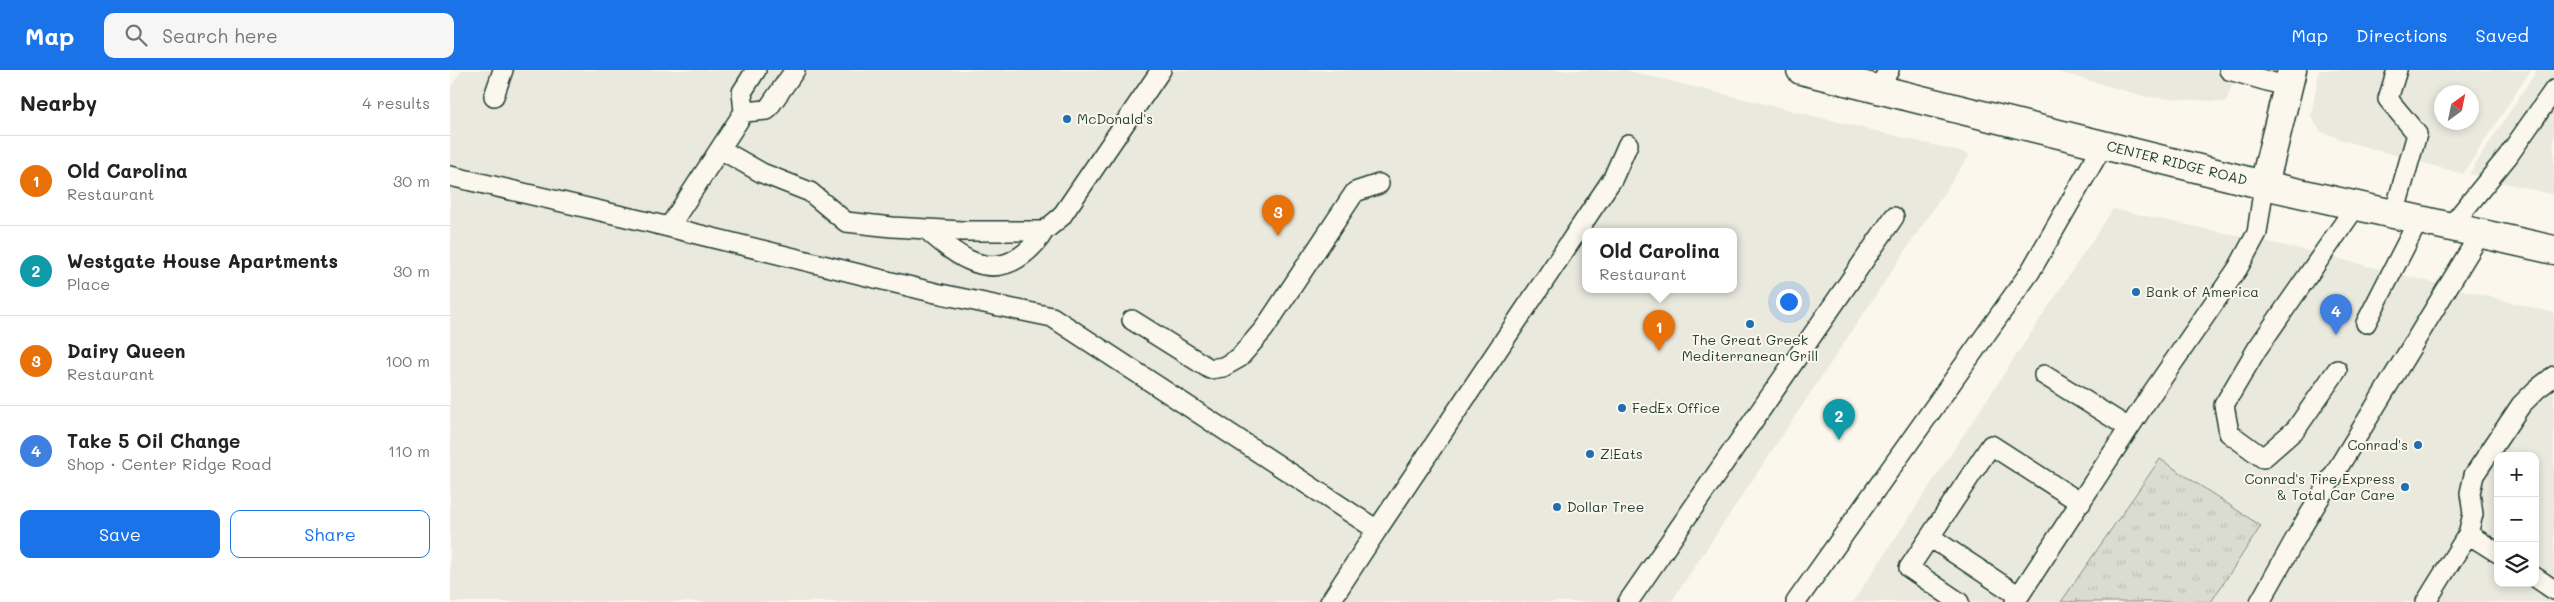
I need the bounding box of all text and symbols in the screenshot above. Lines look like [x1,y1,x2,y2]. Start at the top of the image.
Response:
search box [104,13,454,58]
text: Map [25,20,74,51]
icon: search [122,21,150,49]
text: Search here [162,23,278,48]
text: Map [2291,23,2328,47]
text: Directions [2356,23,2448,47]
text: Saved [2476,23,2529,47]
north arrow [2434,85,2479,130]
text: Nearby [20,89,97,116]
text: 4 results [362,92,430,113]
place label: McDonald's [1077,109,1153,128]
marker: McDonald's [1061,113,1073,125]
street label: CENTER RIDGE ROAD [2105,136,2250,189]
text: Old Carolina [67,158,188,183]
text: 1 [32,170,40,191]
text: 30 m [393,170,430,191]
text: Restaurant [67,183,155,204]
pin: 3 [1262,195,1294,236]
popup [1582,228,1737,293]
text: Old Carolina [1599,238,1720,263]
text: Westgate House Apartments [67,248,338,273]
text: 2 [32,260,40,281]
text: 30 m [393,260,430,281]
text: Restaurant [1599,263,1687,284]
text: Place [67,273,110,294]
place label: Bank of America [2146,282,2259,301]
marker: Bank of America [2130,286,2142,298]
your location [1776,289,1802,315]
pin: 4 [2320,294,2352,335]
pin: 1 [1643,310,1675,351]
marker: The Great Greek Mediterranean Grill [1744,318,1756,330]
place label: The Great Greek Mediterranean Grill [1682,330,1818,365]
text: Dairy Queen [67,338,185,363]
text: 3 [31,350,41,371]
text: 100 m [385,350,430,371]
text: Restaurant [67,363,155,384]
place label: FedEx Office [1632,398,1720,417]
pin: 2 [1823,399,1855,440]
marker: FedEx Office [1616,402,1628,414]
text: Take 5 Oil Change [67,428,240,453]
place label: Conrad's [2347,435,2408,454]
marker: Conrad's [2412,439,2424,451]
text: 4 [31,440,41,461]
text: 110 m [388,440,430,461]
place label: Z!Eats [1600,444,1643,463]
marker: Z!Eats [1584,448,1596,460]
map controls [2494,452,2539,587]
button: + [2494,452,2539,497]
text: Shop · Center Ridge Road [67,453,271,474]
place label: Conrad's Tire Express & Total Car Care [2245,469,2395,504]
marker: Conrad's Tire Express & Total Car Care [2399,481,2411,493]
place label: Dollar Tree [1567,497,1644,516]
button: − [2494,497,2539,542]
marker: Dollar Tree [1551,501,1563,513]
button: Save [20,510,220,558]
button: Share [230,510,430,558]
button: layers [2494,542,2539,587]

